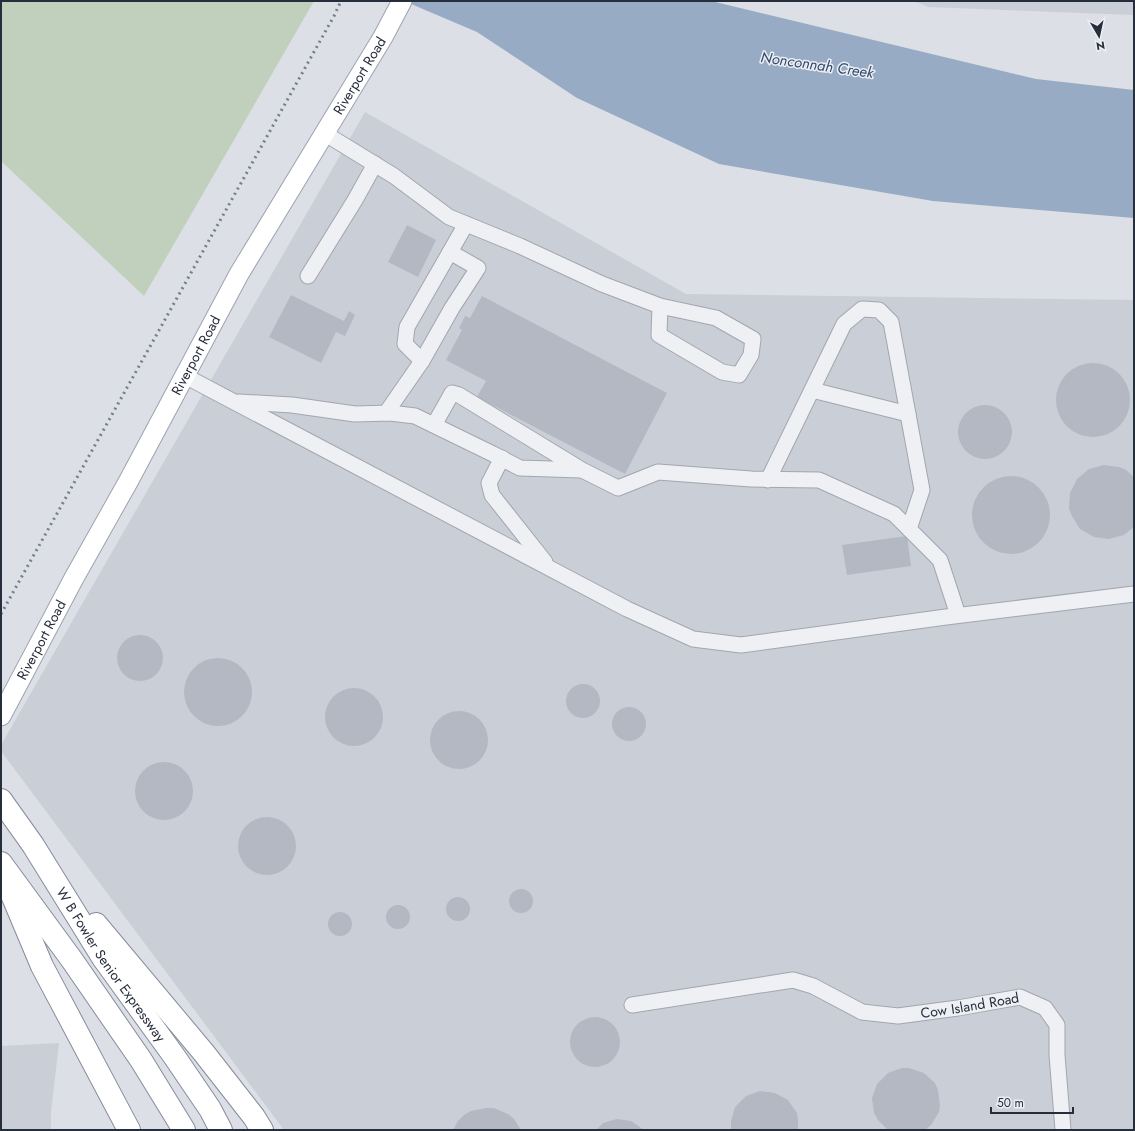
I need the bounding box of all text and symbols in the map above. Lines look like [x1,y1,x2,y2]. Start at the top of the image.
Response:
north arrow [1079,16,1119,56]
street label: Riverport Road [328,33,391,118]
text: N [1095,37,1106,54]
water label: Nonconnah Creek [759,46,875,84]
street label: Riverport Road [166,312,225,399]
street label: Riverport Road [12,597,71,683]
street label: W B Fowler Senior Expressway [52,883,171,1046]
street label: Cow Island Road [919,987,1021,1023]
scale bar [991,1089,1073,1115]
text: 50 m [997,1094,1024,1112]

